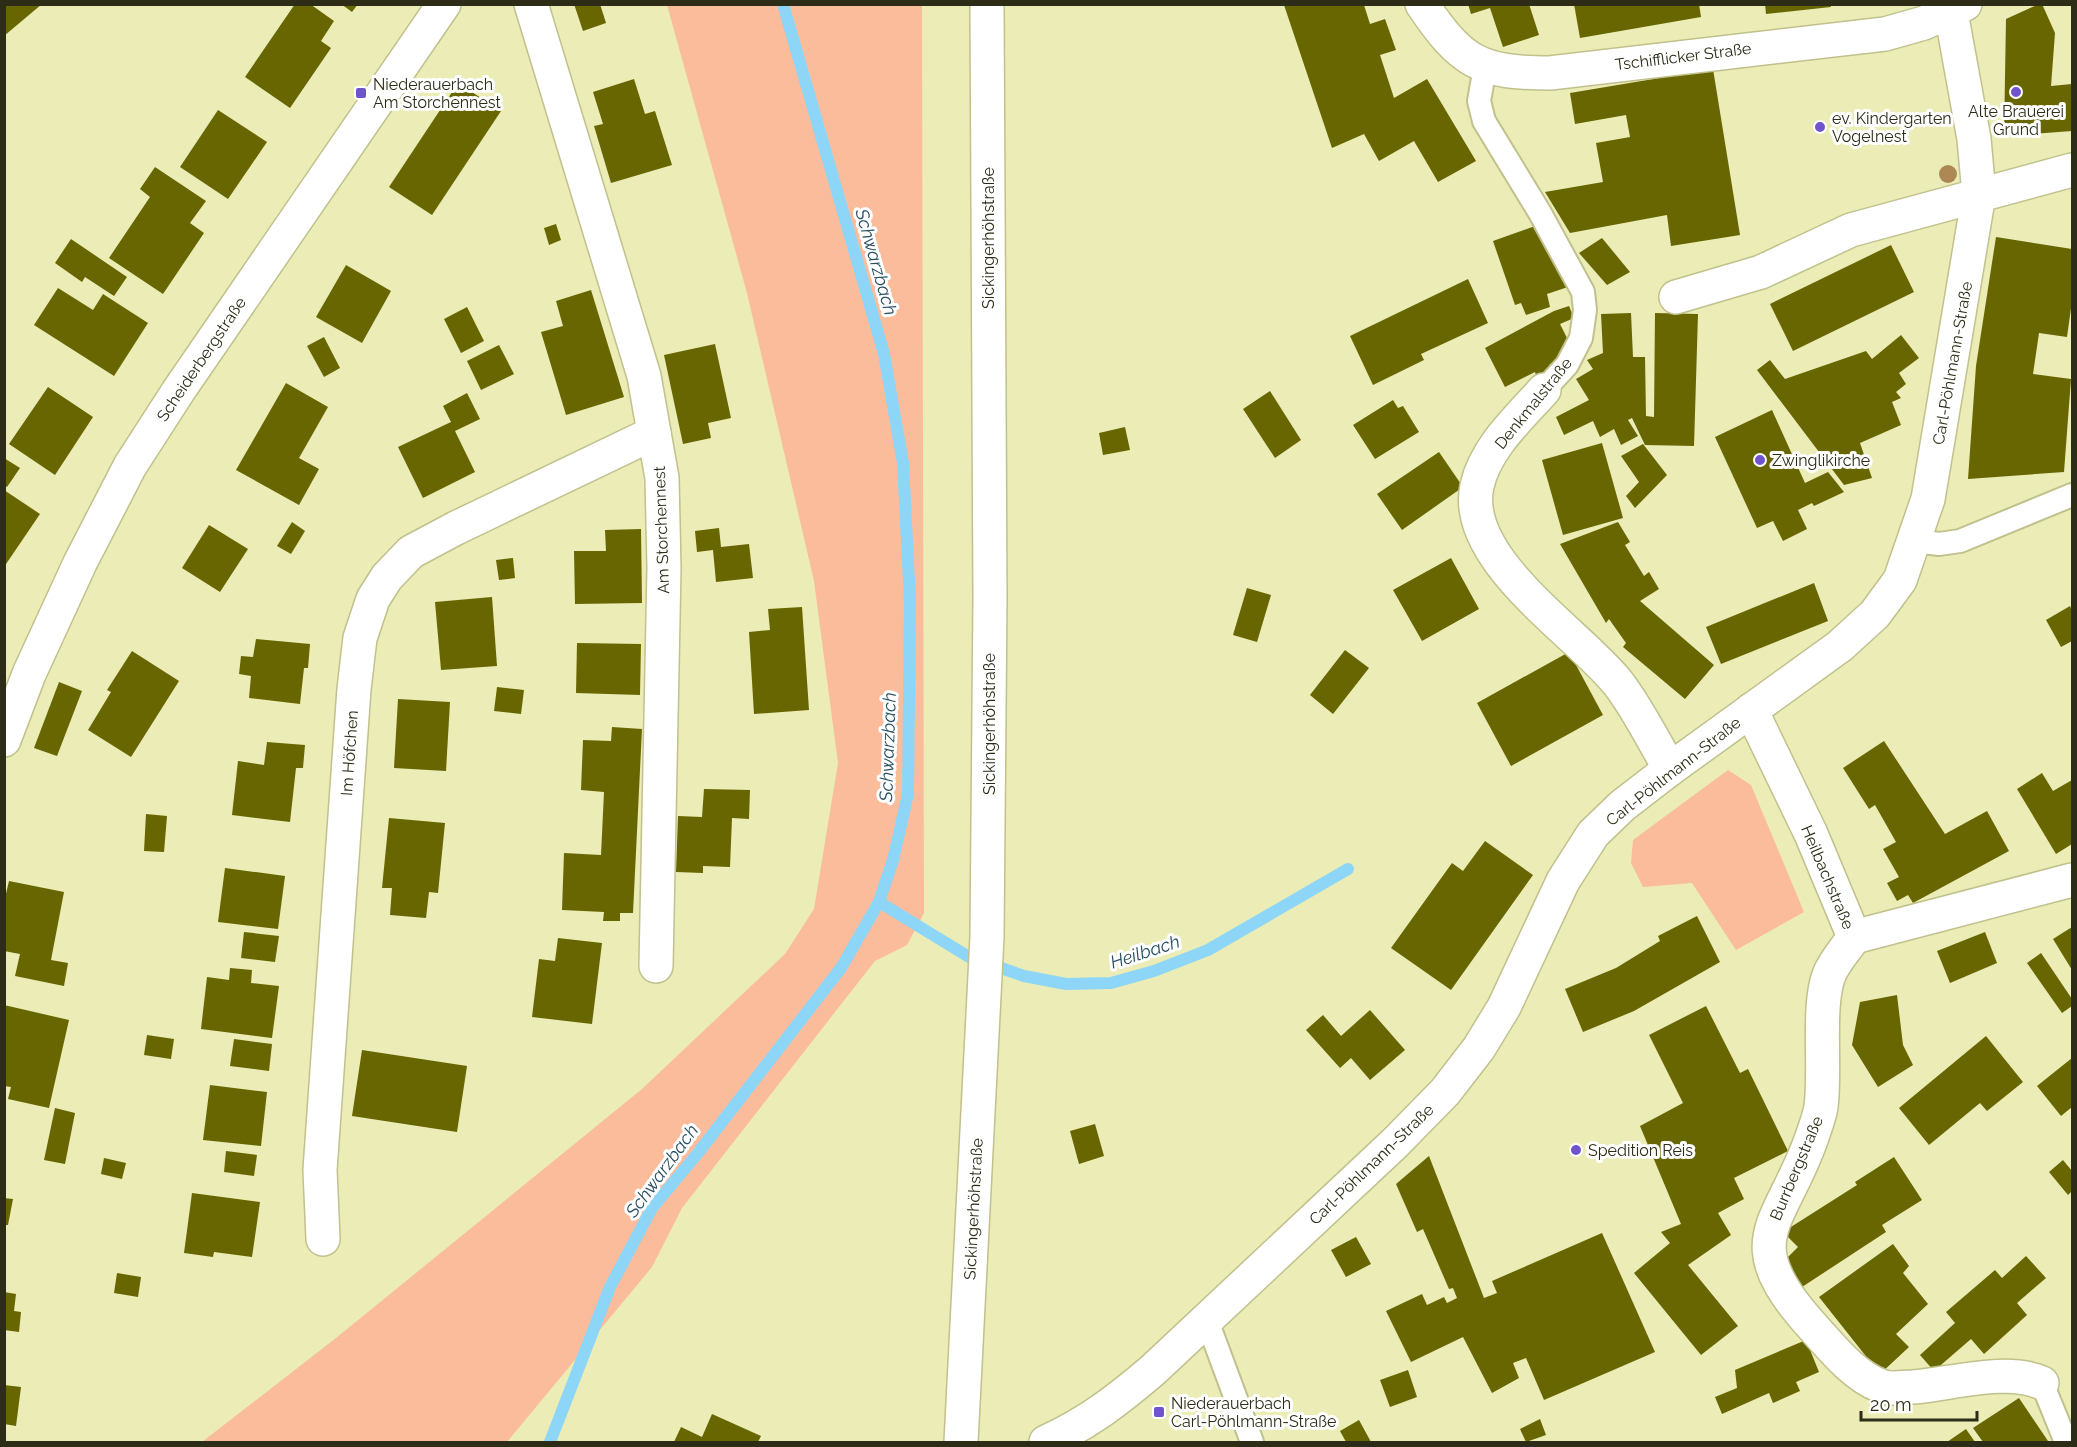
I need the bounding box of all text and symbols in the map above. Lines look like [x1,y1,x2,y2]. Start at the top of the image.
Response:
street label: Tschifflicker Straße [1614,39,1752,74]
place label: Niederauerbach Am Storchennest [373,75,502,112]
marker: Alte Brauerei Grund [2009,85,2023,99]
marker: Niederauerbach Am Storchennest [354,86,368,100]
place label: Alte Brauerei Grund [1968,102,2064,139]
place label: ev. Kindergarten Vogelnest [1832,109,1952,146]
marker: ev. Kindergarten Vogelnest [1813,120,1827,134]
street label: Sickingerhöhstraße [979,167,998,309]
water label: Schwarzbach [851,205,902,317]
street label: Carl-Pöhlmann-Straße [1929,280,1976,446]
street label: Scheiderbergstraße [153,294,250,425]
street label: Denkmalstraße [1491,354,1576,453]
place label: Zwinglikirche [1772,451,1870,470]
marker: Zwinglikirche [1753,453,1767,467]
street label: Am Storchennest [650,465,673,594]
street label: Sickingerhöhstraße [980,653,999,795]
water label: Schwarzbach [875,692,900,803]
street label: Im Höfchen [337,710,362,796]
street label: Carl-Pöhlmann-Straße [1602,713,1744,830]
street label: Heilbachstraße [1797,822,1858,932]
water label: Heilbach [1107,930,1182,973]
street label: Carl-Pöhlmann-Straße [1305,1100,1437,1229]
street label: Burrbergstraße [1766,1113,1827,1223]
water label: Schwarzbach [620,1120,702,1222]
street label: Sickingerhöhstraße [960,1138,987,1280]
place label: Spedition Reis [1588,1141,1693,1160]
marker: Spedition Reis [1569,1143,1583,1157]
scale bar [1861,1384,1976,1422]
place label: Niederauerbach Carl-Pöhlmann-Straße [1171,1394,1336,1431]
text: 20 m [1870,1394,1912,1415]
marker: Niederauerbach Carl-Pöhlmann-Straße [1152,1405,1166,1419]

